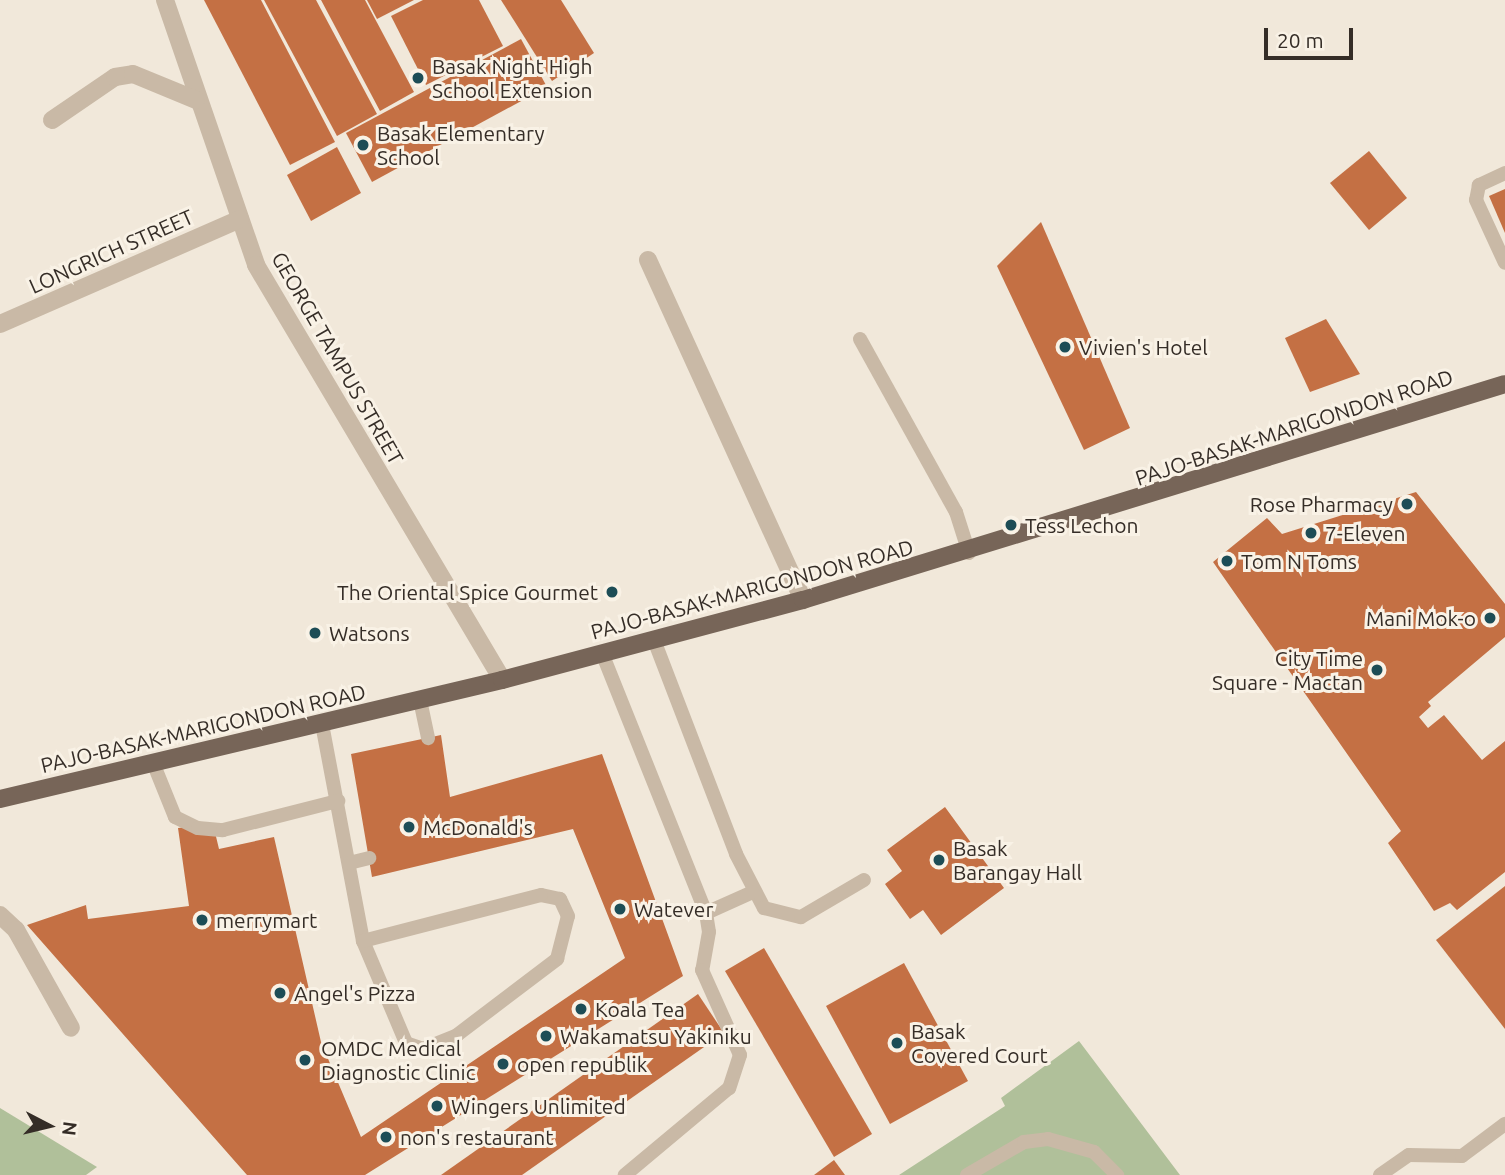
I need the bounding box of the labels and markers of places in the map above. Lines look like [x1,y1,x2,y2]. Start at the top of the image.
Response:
place label: Basak Night High School Extension [432,53,593,103]
marker: Basak Night High School Extension [410,70,426,86]
place label: Basak Elementary School [377,120,545,170]
marker: Basak Elementary School [355,137,371,153]
place label: Vivien's Hotel [1079,334,1208,360]
marker: Vivien's Hotel [1057,339,1073,355]
place label: Rose Pharmacy [1250,491,1393,517]
marker: Rose Pharmacy [1399,496,1415,512]
place label: Tess Lechon [1025,512,1139,538]
marker: Tess Lechon [1003,517,1019,533]
place label: 7-Eleven [1325,520,1406,546]
marker: 7-Eleven [1303,525,1319,541]
place label: Tom N Toms [1241,548,1357,574]
marker: Tom N Toms [1219,553,1235,569]
place label: The Oriental Spice Gourmet [337,579,598,605]
marker: The Oriental Spice Gourmet [604,584,620,600]
place label: Mani Mok-o [1366,605,1476,631]
marker: Mani Mok-o [1482,610,1498,626]
place label: Watsons [329,620,410,646]
marker: Watsons [307,625,323,641]
place label: City Time Square - Mactan [1212,645,1363,695]
marker: City Time Square - Mactan [1369,662,1385,678]
place label: McDonald's [423,814,533,840]
marker: McDonald's [401,819,417,835]
place label: Basak Barangay Hall [953,835,1082,885]
marker: Basak Barangay Hall [931,852,947,868]
place label: Watever [634,896,713,922]
marker: Watever [612,901,628,917]
place label: merrymart [216,907,317,933]
marker: merrymart [194,912,210,928]
place label: Angel's Pizza [294,980,416,1006]
marker: Angel's Pizza [272,985,288,1001]
place label: Koala Tea [595,996,685,1022]
marker: Koala Tea [573,1001,589,1017]
place label: Basak Covered Court [911,1018,1048,1068]
place label: Wakamatsu Yakiniku [560,1023,752,1049]
marker: Wakamatsu Yakiniku [538,1028,554,1044]
place label: OMDC Medical Diagnostic Clinic [321,1035,475,1085]
marker: Basak Covered Court [889,1035,905,1051]
marker: OMDC Medical Diagnostic Clinic [295,1050,315,1070]
place label: open republik [517,1051,647,1077]
marker: open republik [495,1056,511,1072]
place label: Wingers Unlimited [451,1093,626,1119]
marker: Wingers Unlimited [429,1098,445,1114]
place label: non's restaurant [400,1124,553,1150]
marker: non's restaurant [378,1129,394,1145]

